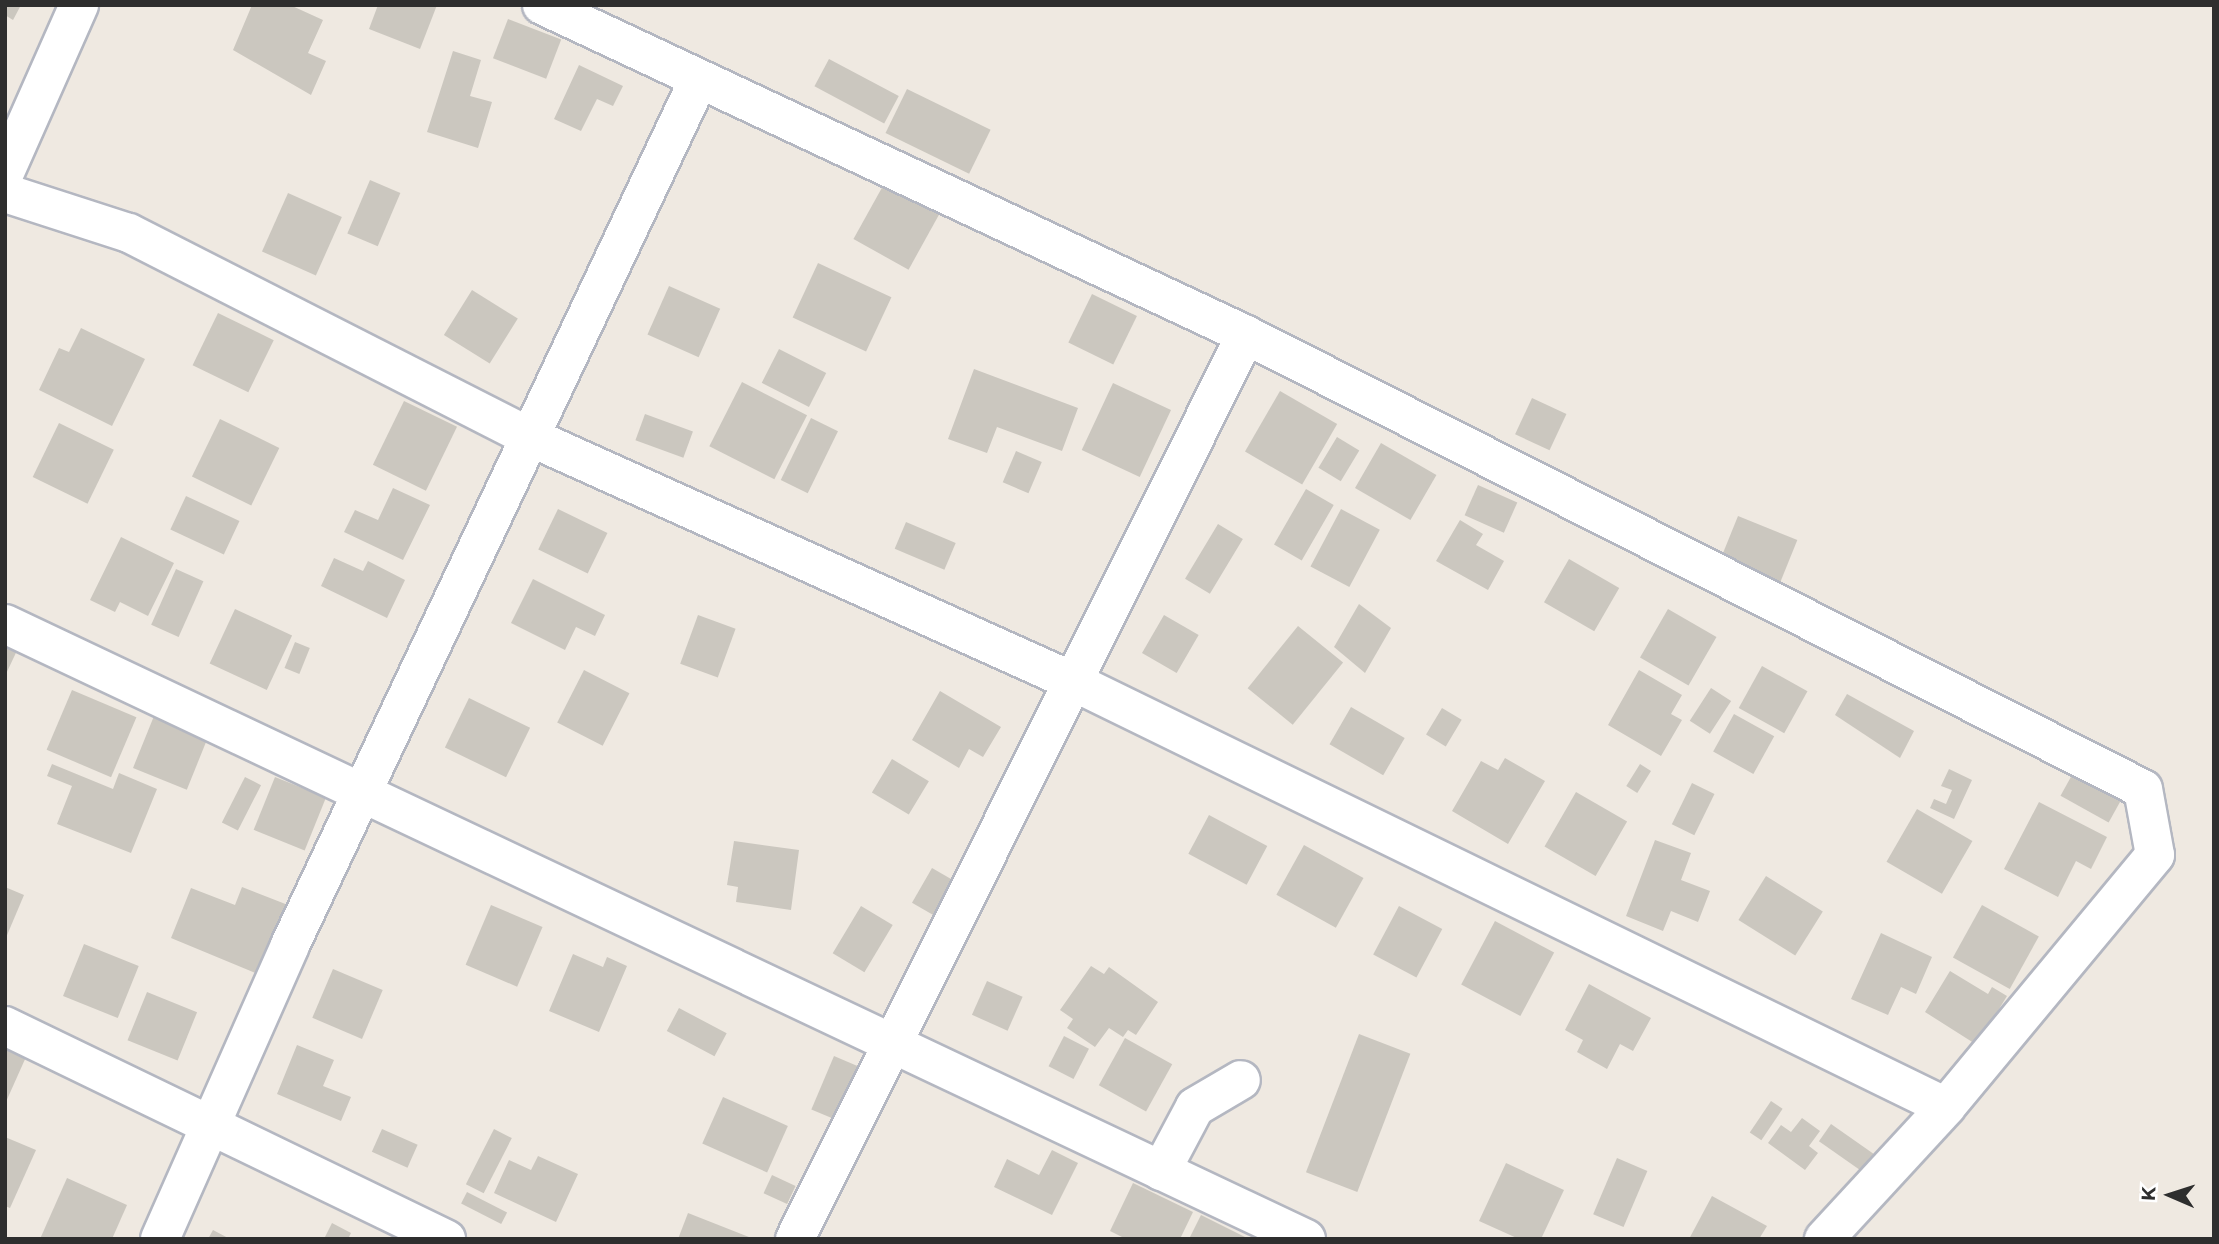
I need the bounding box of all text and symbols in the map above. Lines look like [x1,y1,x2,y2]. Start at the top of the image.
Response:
north arrow [2135,1160,2205,1230]
text: K [2137,1186,2160,1201]

